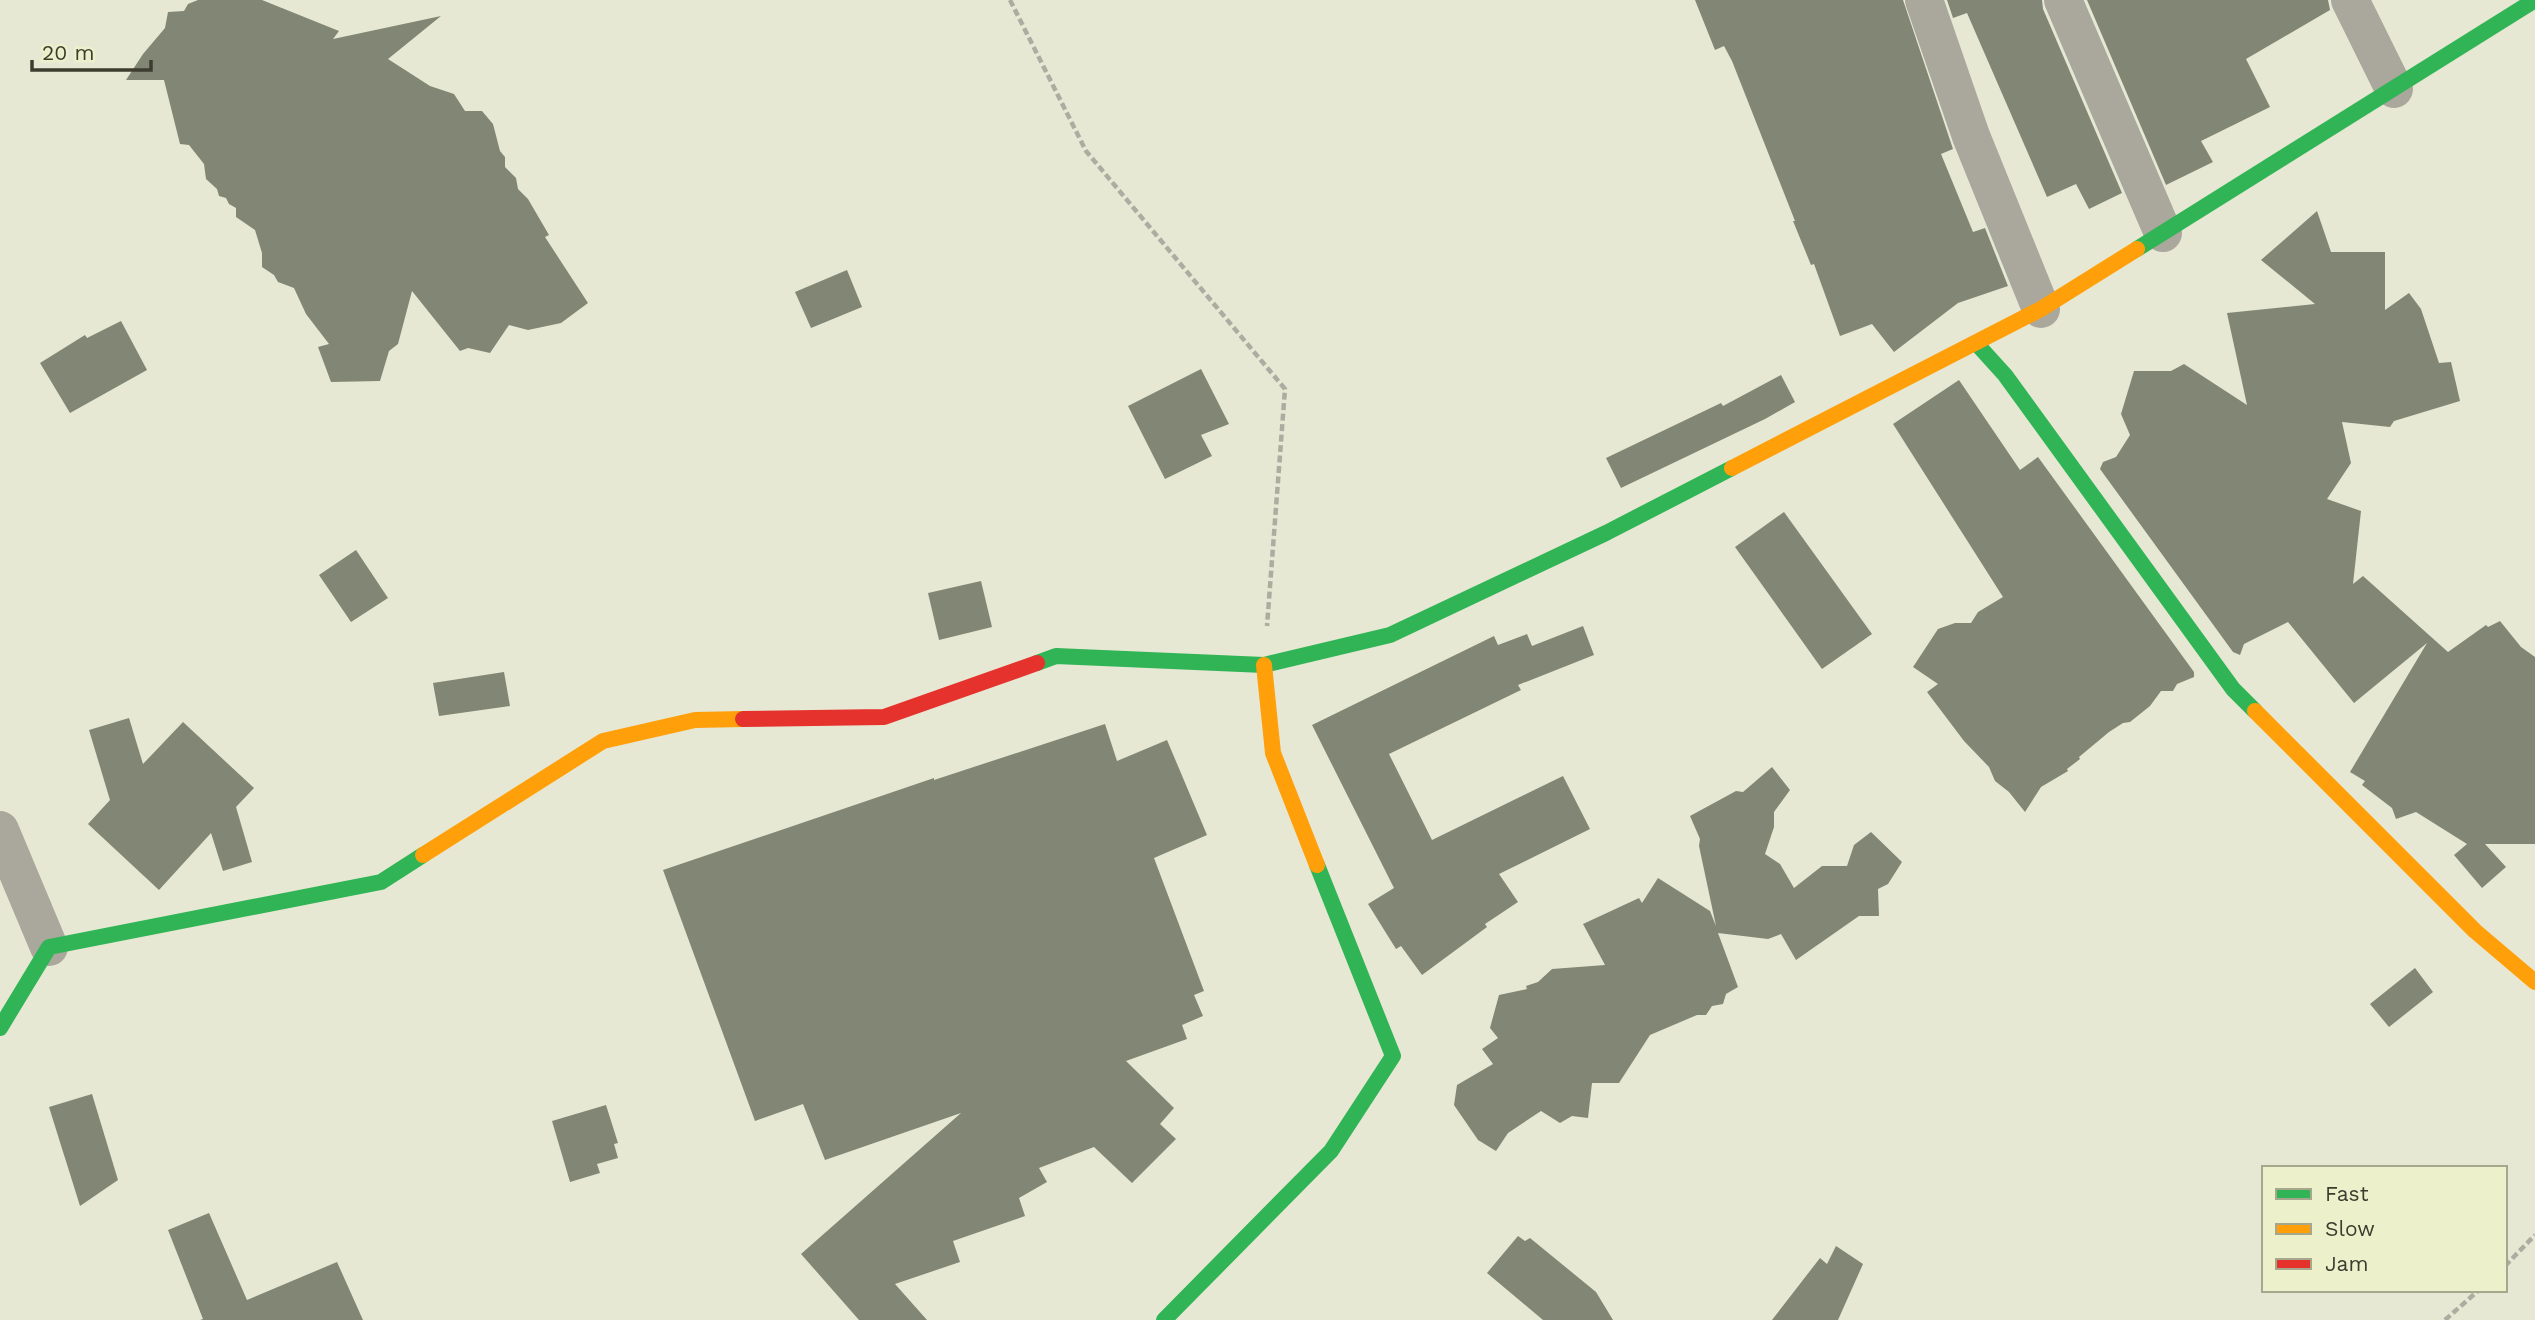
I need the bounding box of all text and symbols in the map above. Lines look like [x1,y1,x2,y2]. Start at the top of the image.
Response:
scale bar [32,28,150,72]
text: 20 m [42,40,94,65]
legend [2262,1166,2507,1292]
text: Fast [2325,1181,2369,1206]
text: Slow [2325,1216,2375,1241]
text: Jam [2325,1251,2368,1276]

